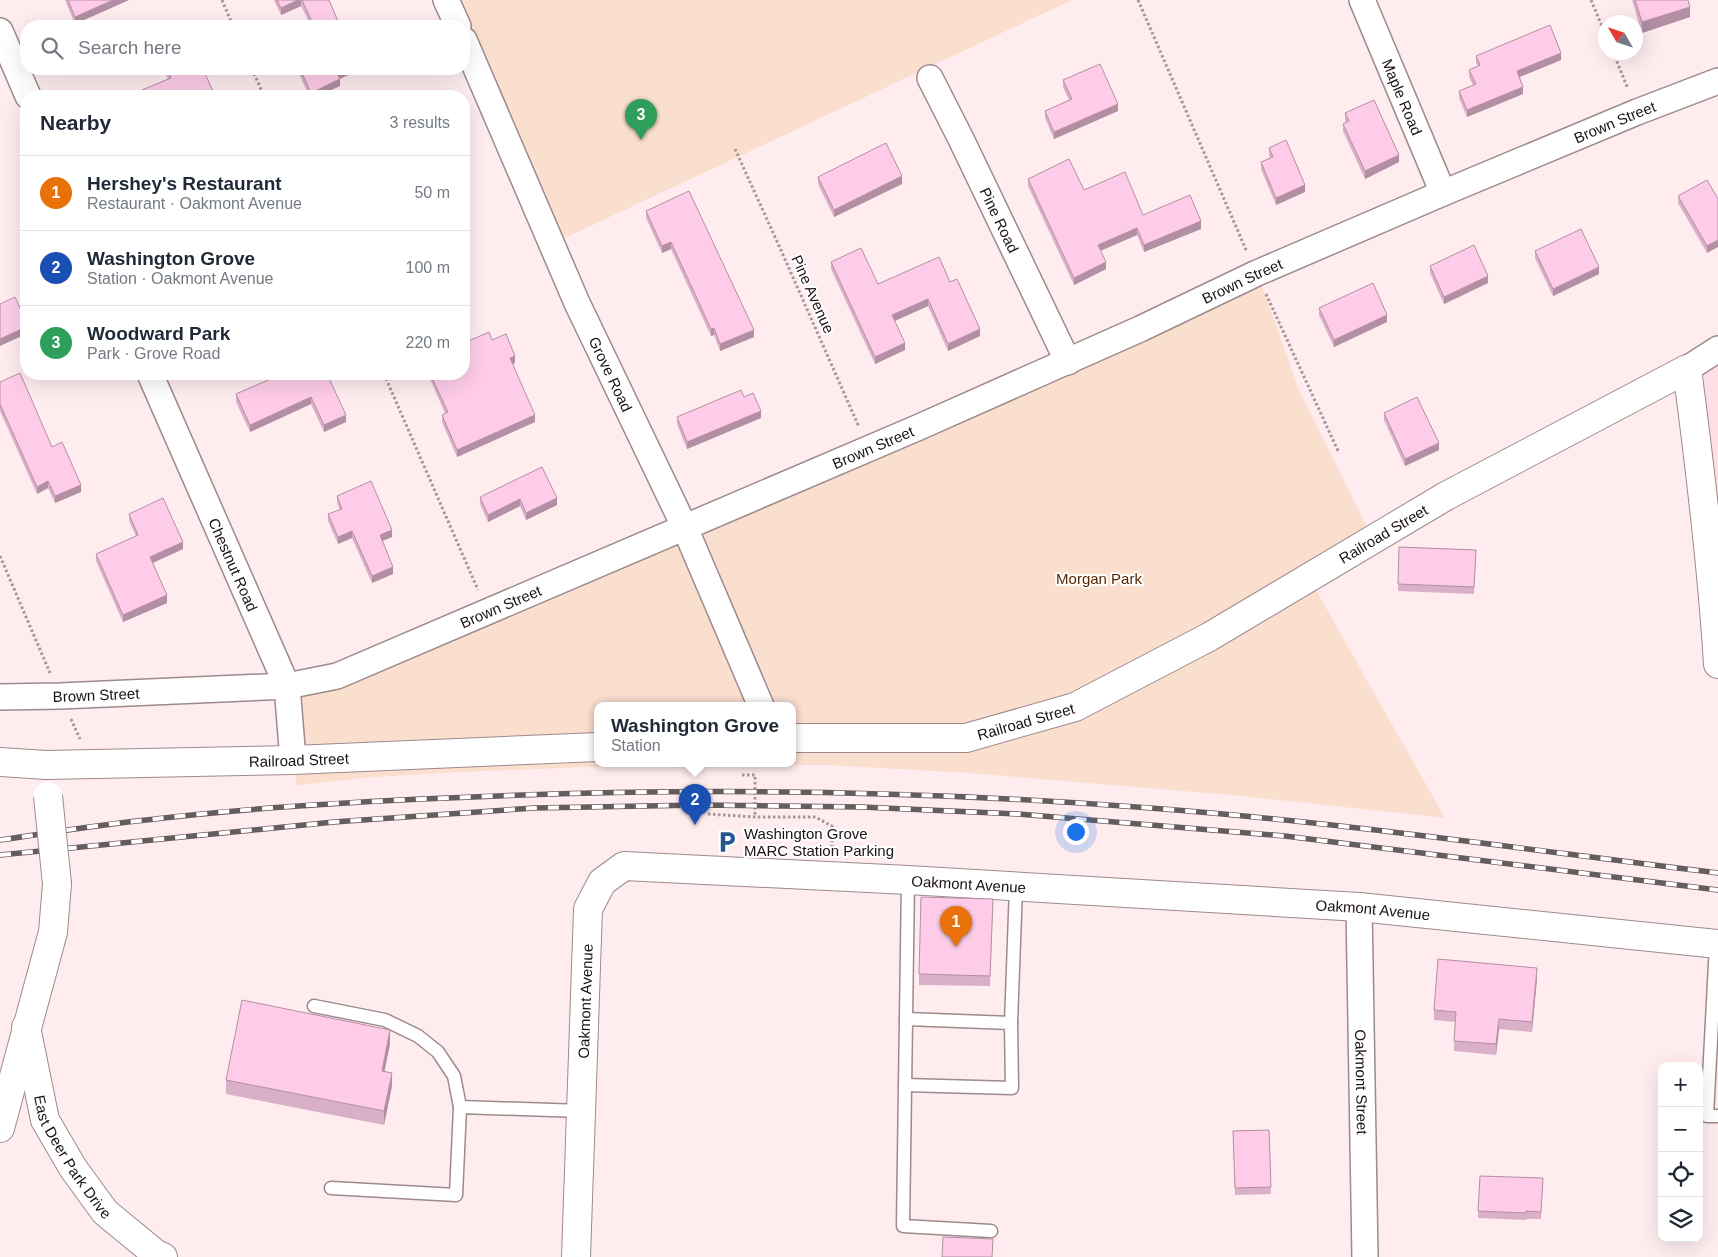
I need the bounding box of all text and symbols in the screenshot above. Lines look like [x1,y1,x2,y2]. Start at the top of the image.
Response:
north arrow [1598,15,1643,60]
search box [20,20,470,75]
icon: search [38,34,66,62]
text: Search here [78,37,182,58]
street label: Maple Road [1379,56,1426,137]
street label: Brown Street [1571,97,1659,146]
pin: 3 [625,99,657,140]
text: Nearby [40,111,111,134]
text: 3 results [390,114,450,131]
text: Hershey's Restaurant [87,173,282,194]
text: 1 [52,184,60,201]
text: 50 m [414,184,450,201]
street label: Pine Road [977,184,1023,255]
text: Restaurant · Oakmont Avenue [87,195,302,212]
text: Washington Grove [87,248,255,269]
street label: Pine Avenue [788,252,838,336]
street label: Brown Street [1199,254,1286,307]
text: 2 [52,259,60,276]
text: 100 m [406,259,450,276]
text: Station · Oakmont Avenue [87,270,273,287]
text: Woodward Park [87,323,230,344]
text: 3 [52,334,60,351]
text: 220 m [406,334,450,351]
street label: Grove Road [586,334,636,414]
text: Park · Grove Road [87,345,220,362]
street label: Brown Street [830,422,917,472]
street label: Railroad Street [1336,500,1431,566]
street label: Chestnut Road [206,515,262,614]
park label: Morgan Park [1056,570,1142,587]
street label: Brown Street [457,581,544,631]
street label: Brown Street [52,684,140,705]
street label: Railroad Street [975,699,1077,743]
popup [594,702,796,767]
text: Washington Grove [611,715,779,736]
text: Station [611,737,661,754]
street label: Railroad Street [249,749,350,769]
pin: 2 [679,784,711,825]
your location [1063,819,1089,845]
place label: Washington Grove MARC Station Parking [744,825,894,859]
parking icon: Washington Grove MARC Station Parking [714,829,740,855]
street label: Oakmont Avenue [911,872,1027,896]
street label: Oakmont Avenue [1315,896,1431,923]
pin: 1 [940,906,972,947]
street label: Oakmont Avenue [574,943,595,1059]
street label: Oakmont Street [1353,1029,1371,1135]
map controls [1658,1062,1703,1242]
button: + [1658,1062,1703,1107]
street label: East Deer Park Drive [32,1093,115,1222]
button: − [1658,1107,1703,1152]
button: locate [1658,1152,1703,1197]
button: layers [1658,1197,1703,1242]

